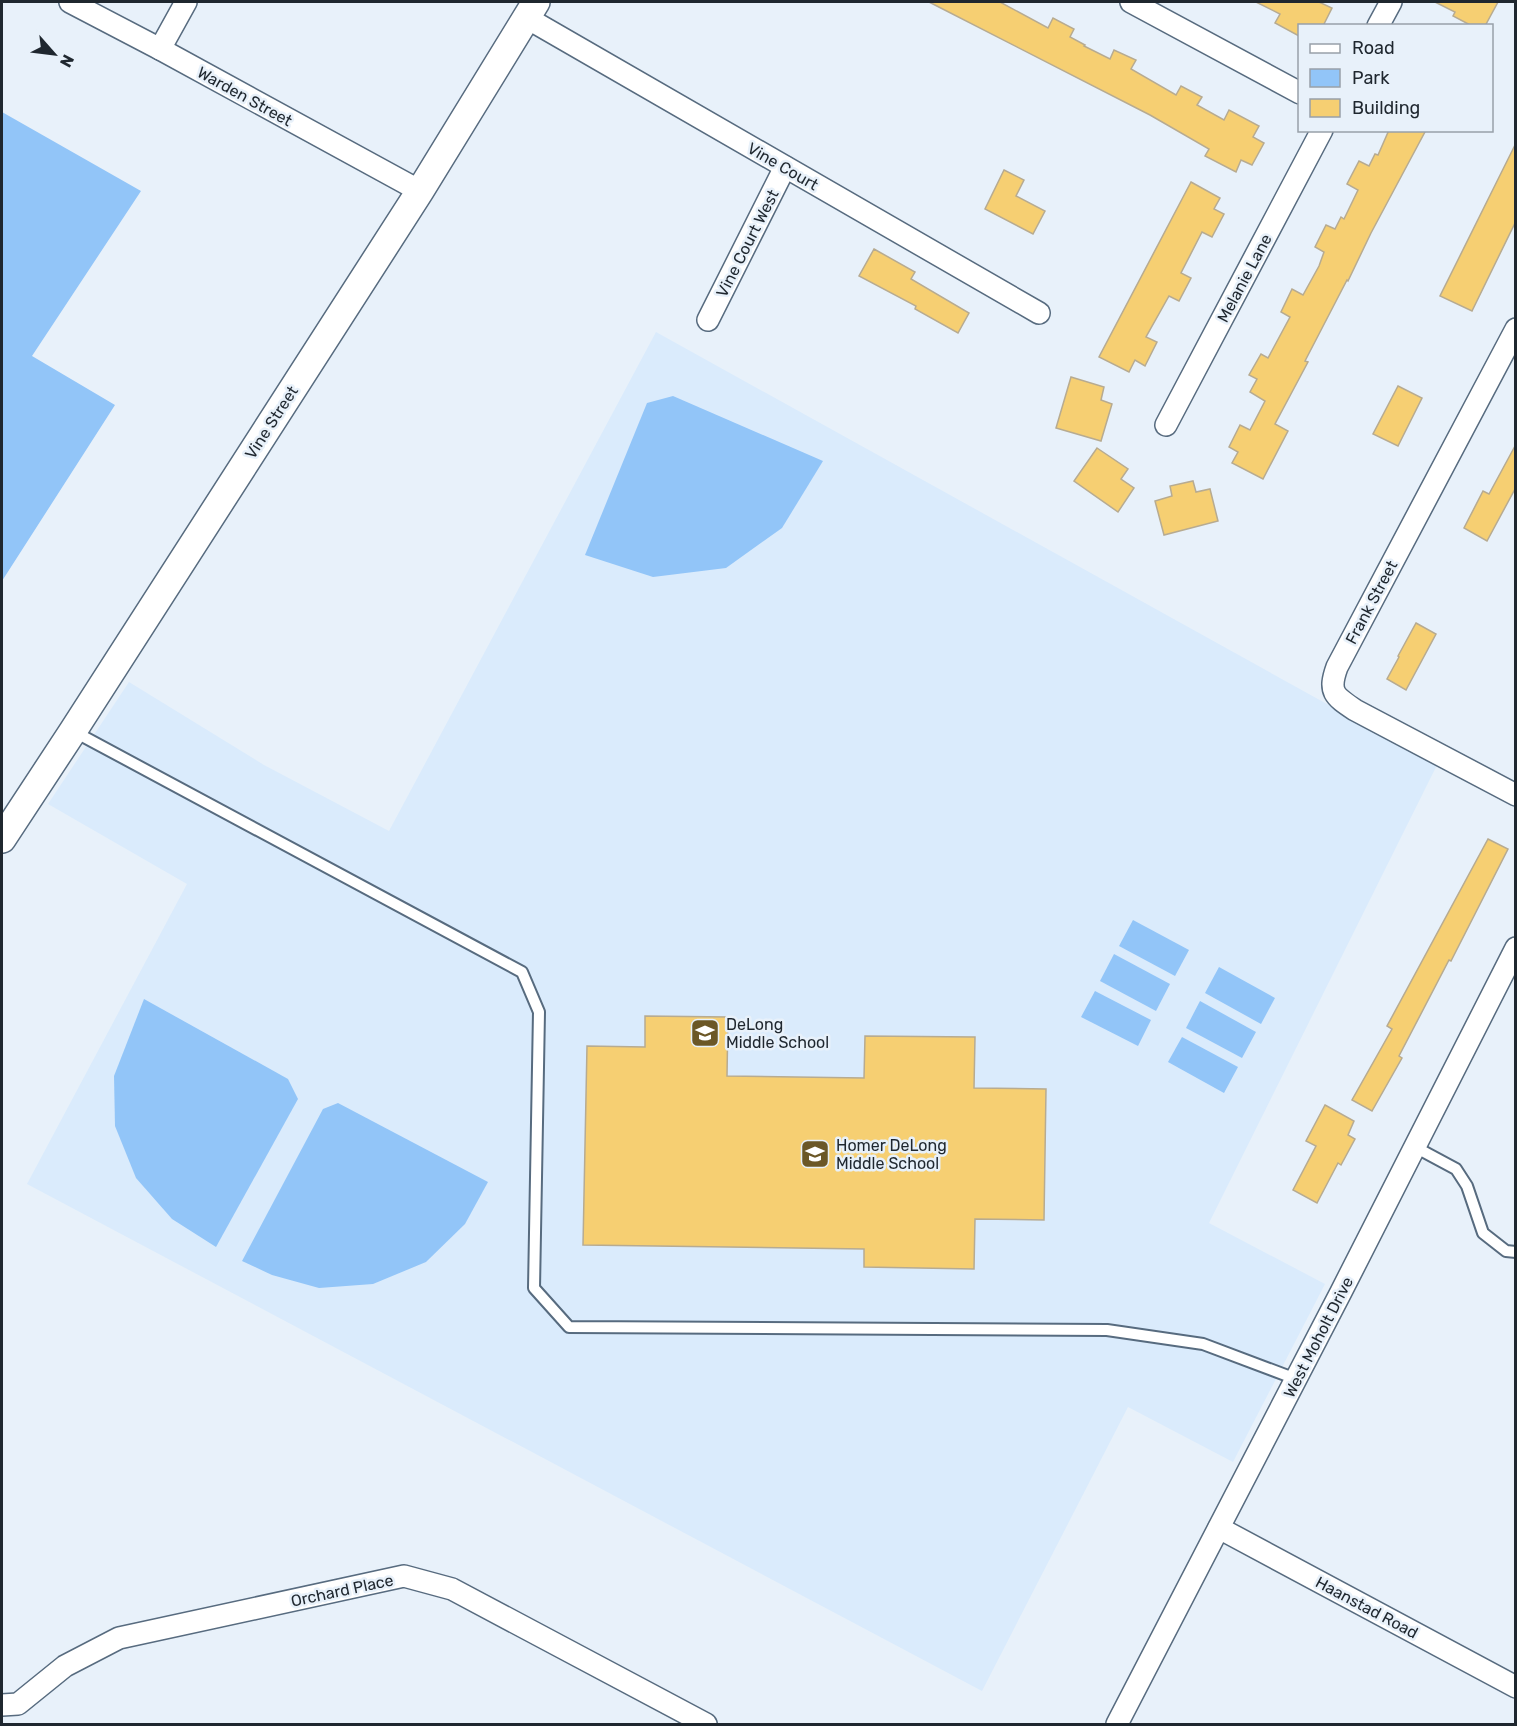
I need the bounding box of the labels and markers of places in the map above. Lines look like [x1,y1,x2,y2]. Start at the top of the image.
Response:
place label: DeLong Middle School [726,1015,829,1052]
school or university icon: DeLong Middle School [689,1017,721,1049]
place label: Homer DeLong Middle School [836,1136,947,1173]
school or university icon: Homer DeLong Middle School [799,1138,831,1170]

